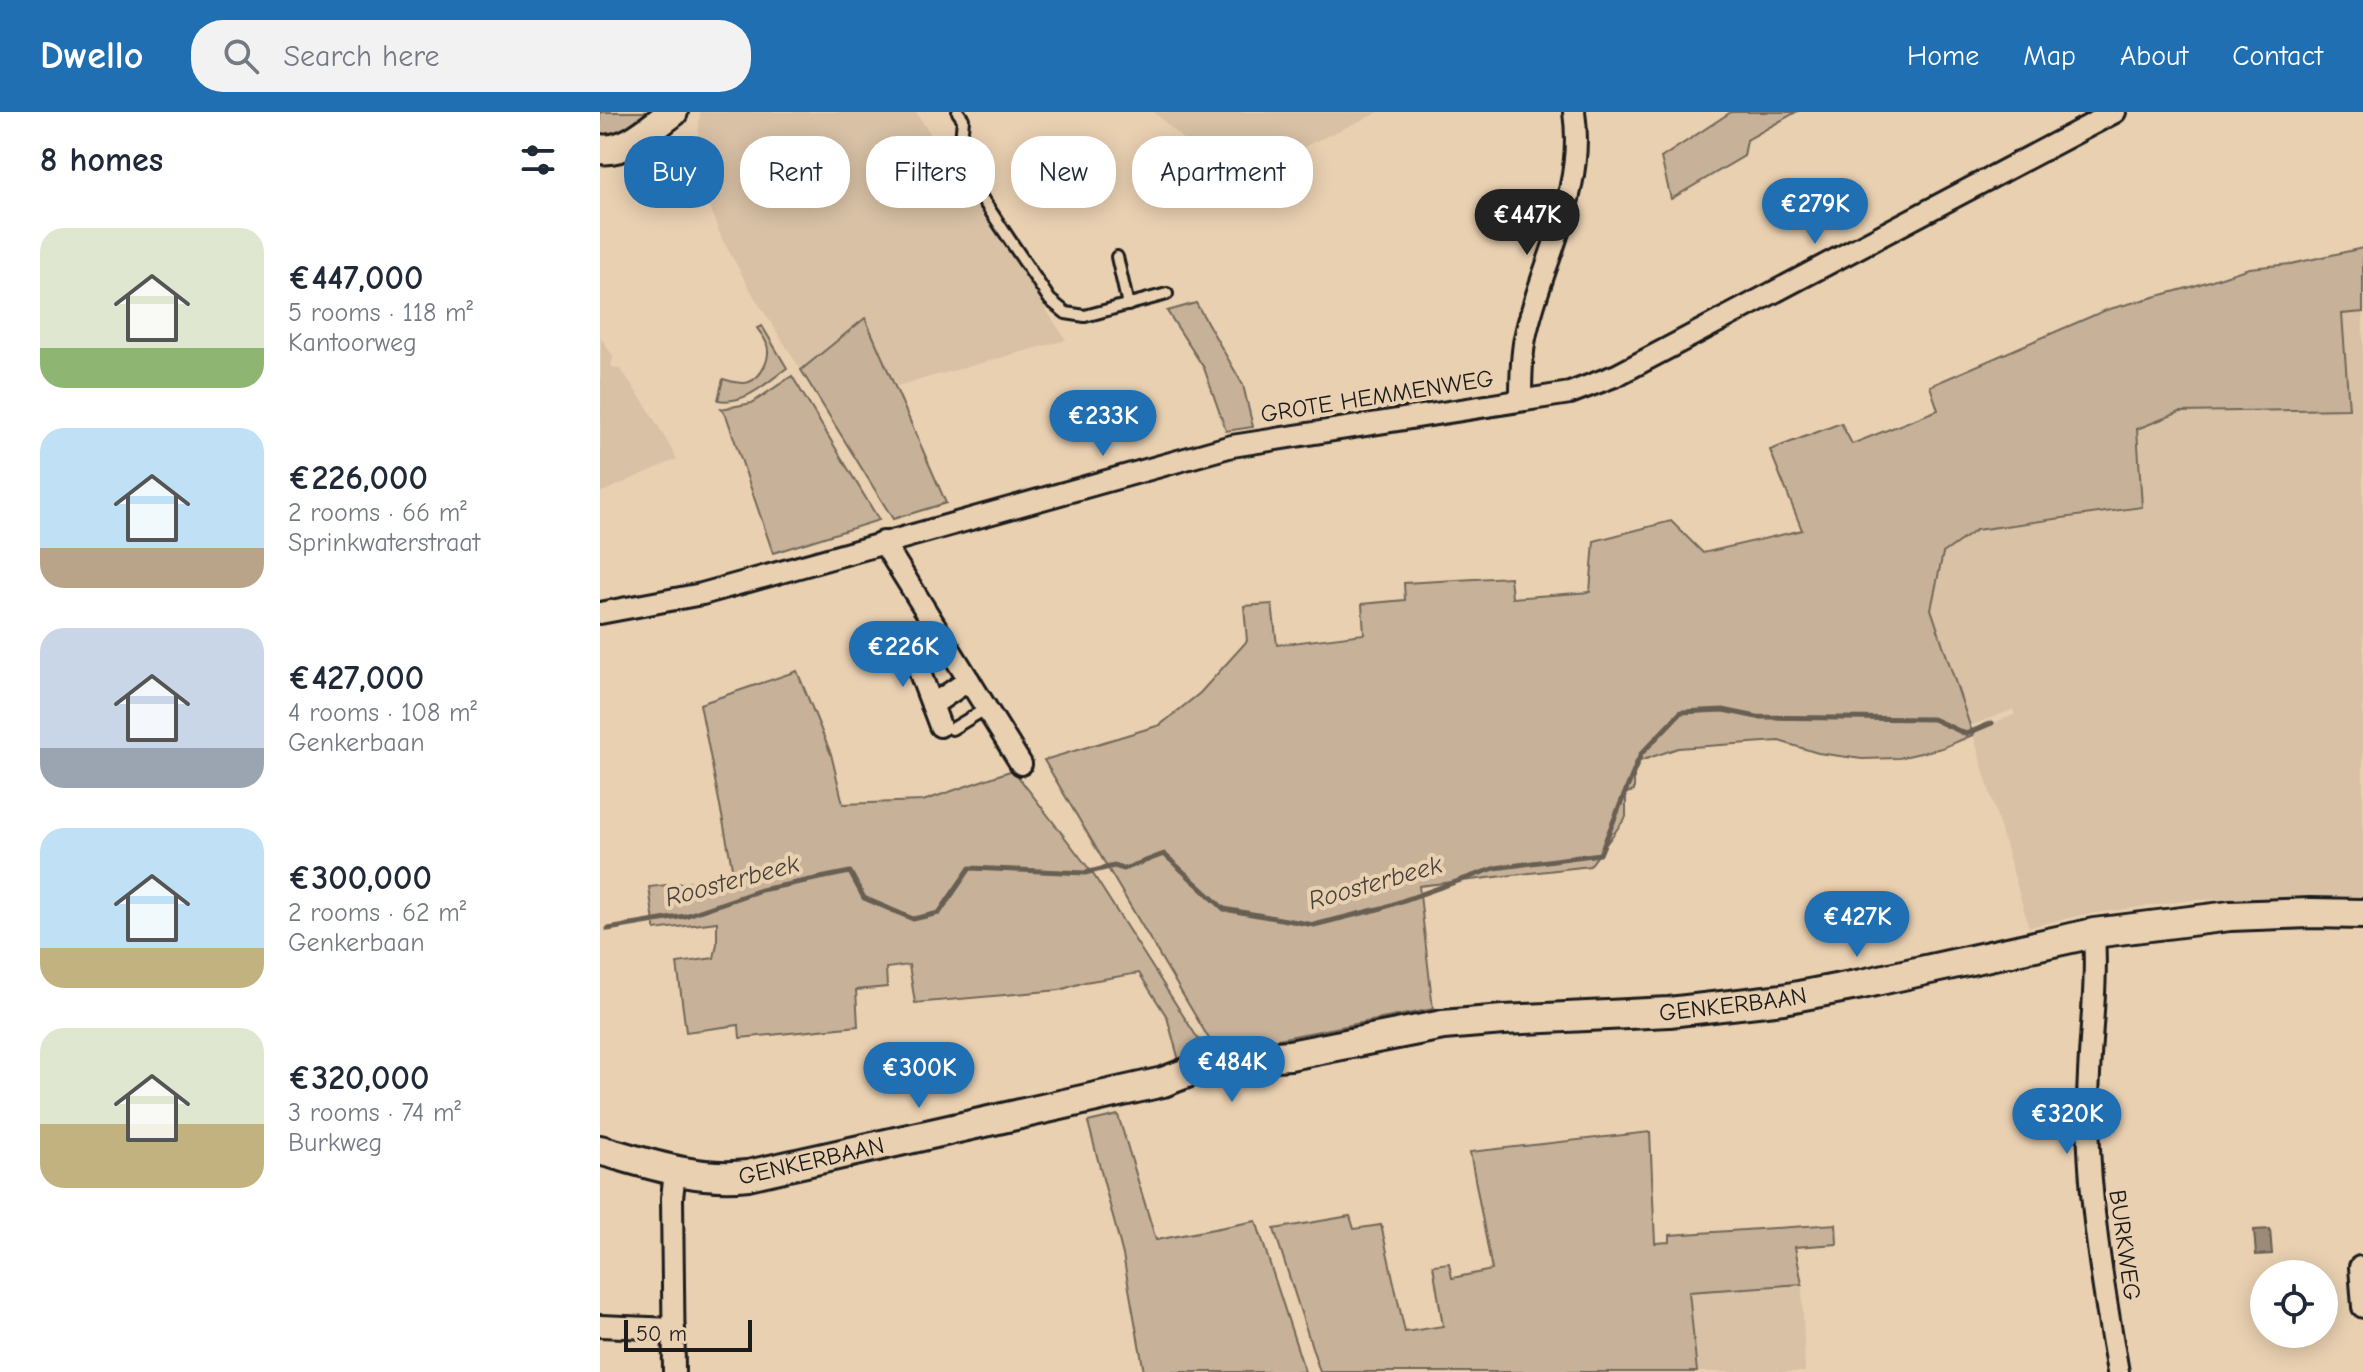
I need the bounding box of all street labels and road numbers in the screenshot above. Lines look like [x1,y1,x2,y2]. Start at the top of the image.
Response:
street label: GROTE HEMMENWEG [1259,364,1495,428]
street label: GENKERBAAN [1658,981,1809,1026]
street label: GENKERBAAN [737,1131,887,1190]
street label: BURKWEG [2103,1188,2147,1302]

